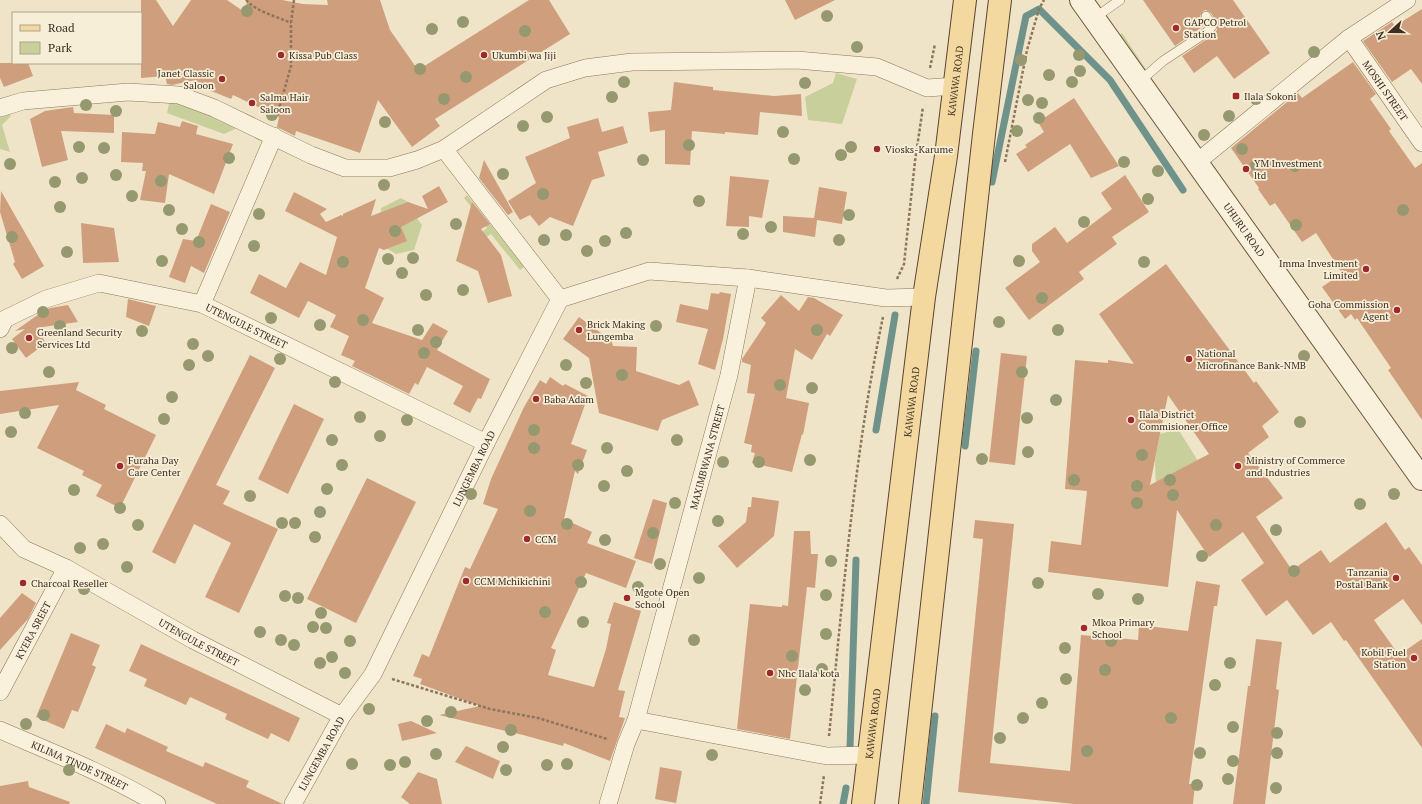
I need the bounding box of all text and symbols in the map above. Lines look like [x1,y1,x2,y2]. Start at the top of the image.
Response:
legend [12,12,142,64]
north arrow [1370,12,1410,52]
place label: GAPCO Petrol Station [1184,16,1246,41]
text: Road [48,20,75,35]
marker: GAPCO Petrol Station [1171,23,1181,33]
text: N [1372,29,1389,42]
text: Park [48,40,73,55]
street label: KAWAWA ROAD [944,45,966,117]
place label: Kissa Pub Class [289,49,357,62]
place label: Ukumbi wa Jiji [492,49,556,62]
marker: Kissa Pub Class [276,50,286,60]
marker: Ukumbi wa Jiji [479,50,489,60]
street label: MOSHI STREET [1360,58,1411,123]
place label: Janet Classic Saloon [158,67,214,92]
marker: Janet Classic Saloon [217,74,227,84]
place label: Ilala Sokoni [1244,90,1296,103]
place label: Salma Hair Saloon [260,91,309,116]
marker: Ilala Sokoni [1231,91,1241,101]
marker: Salma Hair Saloon [247,98,257,108]
place label: Viosks-Karume [885,143,953,156]
marker: Viosks-Karume [872,144,882,154]
place label: YM Investment ltd [1254,157,1323,182]
marker: YM Investment ltd [1241,164,1251,174]
street label: UHURU ROAD [1221,200,1268,259]
place label: Imma Investment Limited [1279,257,1358,282]
marker: Imma Investment Limited [1361,264,1371,274]
place label: Goha Commission Agent [1308,298,1389,323]
street label: UTENGULE STREET [204,300,290,351]
marker: Goha Commission Agent [1392,305,1402,315]
place label: Brick Making Lungemba [587,318,646,343]
marker: Brick Making Lungemba [574,325,584,335]
place label: Greenland Security Services Ltd [37,326,123,351]
marker: Greenland Security Services Ltd [24,333,34,343]
place label: National Microfinance Bank-NMB [1197,347,1306,372]
marker: National Microfinance Bank-NMB [1184,354,1194,364]
street label: KAWAWA ROAD [901,366,922,438]
place label: Baba Adam [544,393,594,406]
marker: Baba Adam [531,394,541,404]
street label: MAXIMBWANA STREET [687,403,727,511]
place label: Ilala District Commisioner Office [1139,408,1227,433]
marker: Ilala District Commisioner Office [1126,415,1136,425]
street label: LUNGEMBA ROAD [450,428,498,508]
place label: Furaha Day Care Center [128,454,181,479]
place label: Ministry of Commerce and Industries [1246,454,1345,479]
marker: Furaha Day Care Center [115,461,125,471]
marker: Ministry of Commerce and Industries [1233,461,1243,471]
place label: CCM [535,533,557,546]
marker: CCM [522,534,532,544]
place label: Tanzania Postal Bank [1336,566,1389,591]
marker: Tanzania Postal Bank [1391,573,1401,583]
place label: CCM Mchikichini [474,575,551,588]
marker: CCM Mchikichini [461,576,471,586]
place label: Charcoal Reseller [31,577,108,590]
marker: Charcoal Reseller [18,578,28,588]
place label: Mgote Open School [635,586,690,611]
marker: Mgote Open School [622,593,632,603]
street label: KYERA SREET [12,599,54,661]
street label: UTENGULE STREET [156,615,241,669]
place label: Mkoa Primary School [1092,616,1155,641]
marker: Mkoa Primary School [1079,623,1089,633]
place label: Kobil Fuel Station [1361,646,1406,671]
marker: Kobil Fuel Station [1409,653,1419,663]
place label: Nhc Ilala kota [778,667,840,680]
marker: Nhc Ilala kota [765,668,775,678]
street label: KAWAWA ROAD [862,688,883,760]
street label: LUNGEMBA ROAD [295,714,347,793]
street label: KILIMA TINDE STREET [29,738,130,793]

